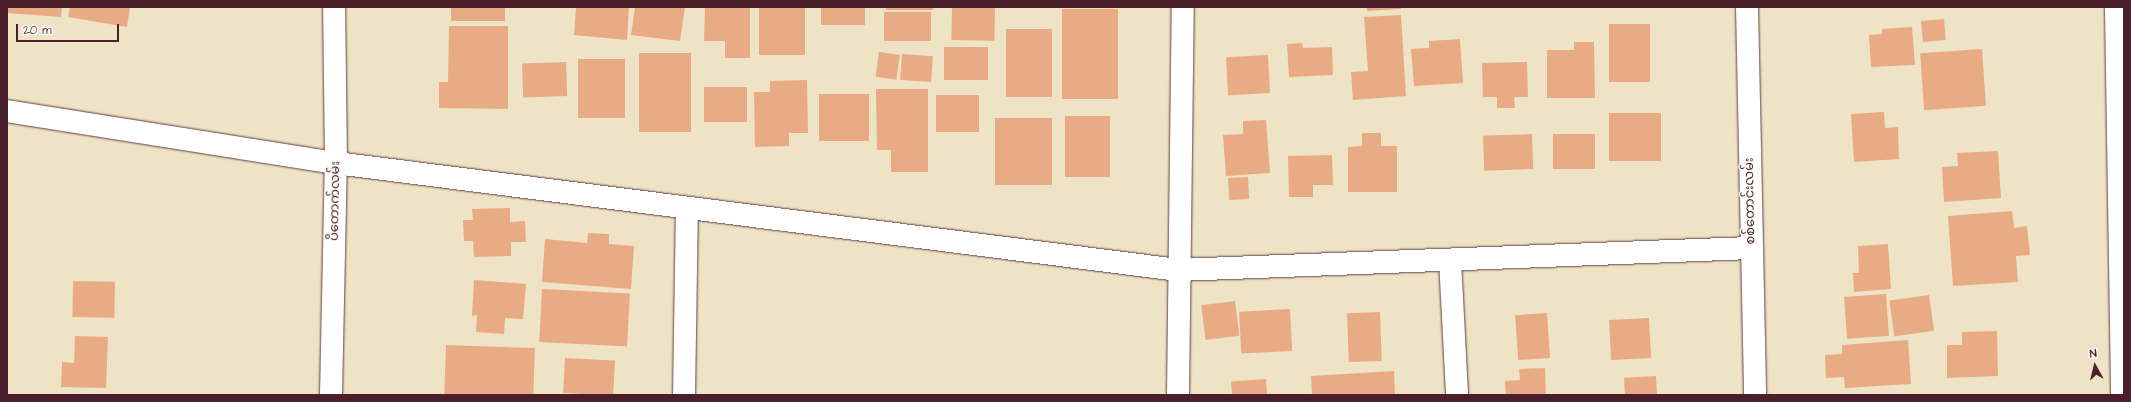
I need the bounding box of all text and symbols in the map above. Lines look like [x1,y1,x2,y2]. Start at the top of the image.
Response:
scale bar [18,16,121,42]
text: 20 m [23,22,52,39]
street label: စစ်တောင်းလမ်း [1741,157,1759,245]
street label: ပိတောက်လမ်း [327,161,343,241]
north arrow [2075,346,2115,386]
text: N [2089,346,2098,362]

